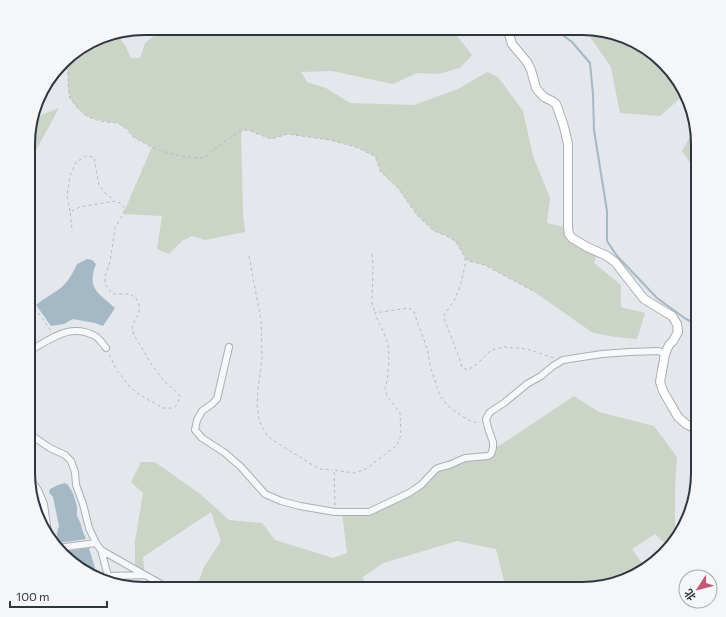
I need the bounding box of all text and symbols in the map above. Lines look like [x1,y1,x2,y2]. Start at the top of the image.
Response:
north arrow [678,569,718,609]
scale bar [10,583,107,609]
text: 北 [681,587,698,603]
text: 100 m [16,589,50,603]

